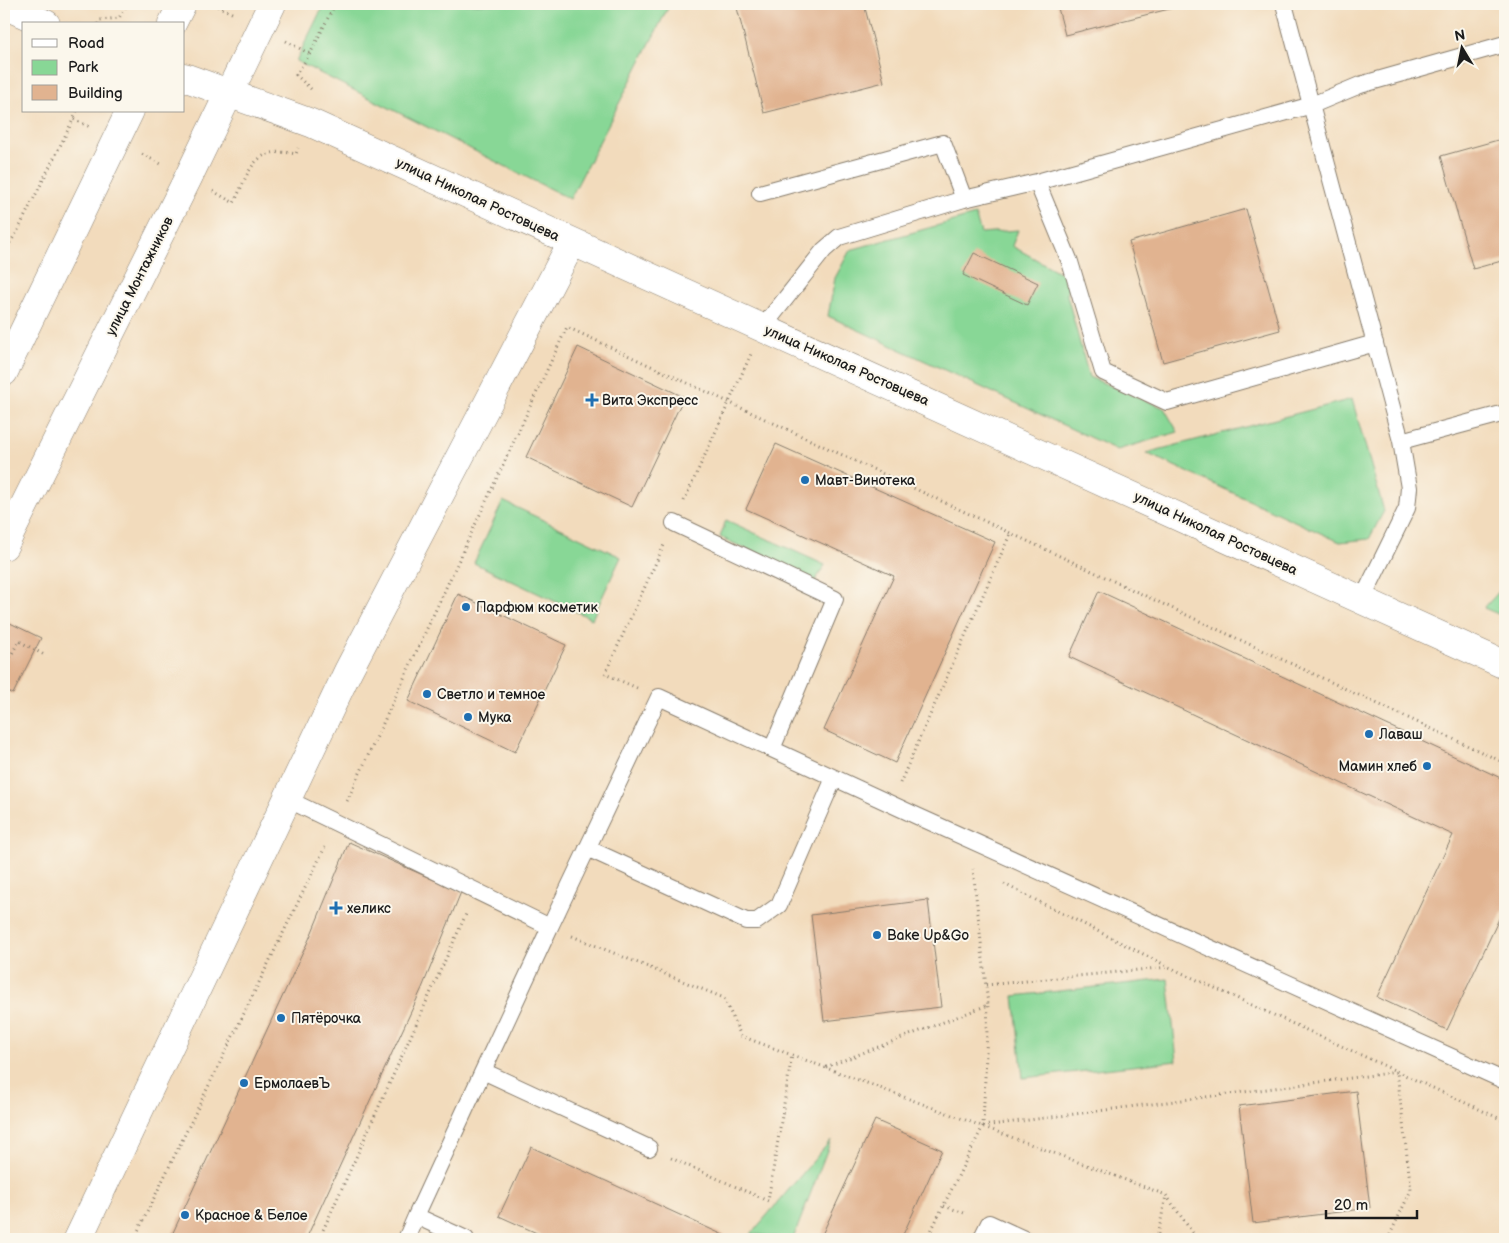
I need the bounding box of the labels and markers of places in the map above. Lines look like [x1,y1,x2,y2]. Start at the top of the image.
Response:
place label: Вита Экспресс [602,392,698,409]
marker: Вита Экспресс [586,394,598,406]
place label: Мавт-Винотека [815,472,916,489]
marker: Мавт-Винотека [799,474,811,486]
place label: Парфюм косметик [476,599,599,616]
marker: Парфюм косметик [460,601,472,613]
place label: Светло и темное [437,686,546,703]
marker: Светло и темное [421,688,433,700]
place label: Мука [478,709,512,726]
marker: Мука [462,711,474,723]
place label: Лаваш [1378,726,1423,743]
marker: Лаваш [1363,728,1375,740]
place label: Мамин хлеб [1339,758,1417,775]
marker: Мамин хлеб [1421,760,1433,772]
place label: хеликс [347,900,391,917]
marker: хеликс [329,901,343,915]
place label: Bake Up&Go [887,927,969,944]
marker: Bake Up&Go [871,929,883,941]
place label: Пятёрочка [291,1010,362,1027]
marker: Пятёрочка [275,1012,287,1024]
place label: ЕрмолаевЪ [254,1075,330,1092]
marker: ЕрмолаевЪ [238,1077,250,1089]
place label: Красное & Белое [195,1207,308,1224]
marker: Красное & Белое [179,1209,191,1221]

